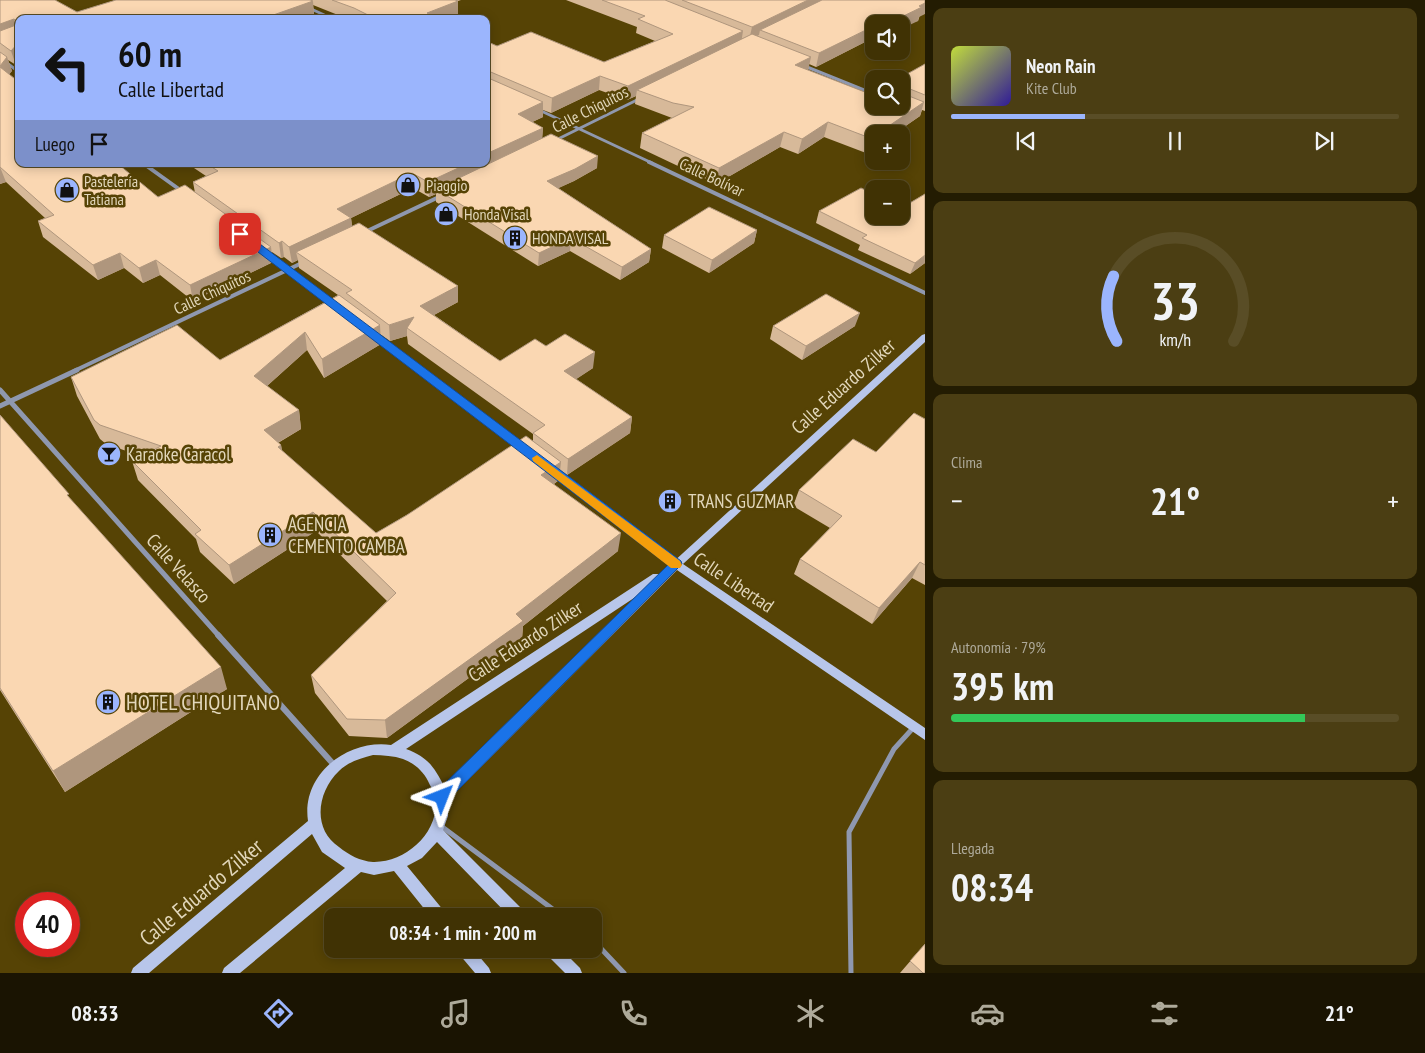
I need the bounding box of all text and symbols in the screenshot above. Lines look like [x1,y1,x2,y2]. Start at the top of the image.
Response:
map controls [865,15,910,225]
button: sound [865,15,910,60]
text: 60 m [118,31,182,77]
icon: left [35,35,100,100]
text: Neon Rain [1026,54,1095,78]
button: search [865,70,910,115]
text: Calle Libertad [118,75,224,103]
text: Kite Club [1026,78,1077,98]
street label: Calle Chiquitos [549,81,631,137]
button: + [865,125,910,170]
icon: previous [1012,127,1040,155]
icon: pause [1161,127,1189,155]
icon: next [1310,127,1338,155]
icon: arrive [85,130,113,158]
text: Luego [35,132,75,156]
street label: Calle Bolívar [676,153,748,201]
place label: Pastelería Tatiana [84,171,138,209]
shop icon: Piaggio [395,172,421,198]
place label: Piaggio [426,175,467,195]
shop icon: Pastelería Tatiana [54,177,80,203]
button: − [865,180,910,225]
shop icon: Honda Visal [433,201,459,227]
place label: Honda Visal [464,204,530,224]
pin [219,213,261,255]
icon: arrive [226,220,254,248]
building icon: HONDA VISAL [502,225,528,251]
place label: HONDA VISAL [532,228,609,248]
street label: Calle Chiquitos [170,265,254,319]
text: 33 [1150,267,1200,334]
text: km/h [1159,328,1191,351]
street label: Calle Eduardo Zilker [786,333,900,439]
bar icon: Karaoke Caracol [96,441,122,467]
place label: Karaoke Caracol [126,442,231,466]
text: Clima [951,452,982,472]
text: 21° [1150,476,1200,525]
text: − [951,482,963,519]
text: + [1387,482,1399,519]
building icon: TRANS GUZMAR [657,488,683,514]
place label: TRANS GUZMAR [688,489,794,513]
place label: AGENCIA CEMENTO CAMBA [288,512,405,558]
building icon: AGENCIA CEMENTO CAMBA [257,522,283,548]
street label: Calle Velasco [142,528,216,608]
street label: Calle Libertad [689,546,779,618]
street label: Calle Eduardo Zilker [463,595,587,687]
text: Autonomía · 79% [951,637,1046,657]
text: 395 km [951,661,1054,710]
place label: HOTEL CHIQUITANO [126,688,280,716]
building icon: HOTEL CHIQUITANO [95,689,121,715]
position arrow [415,770,467,822]
street label: Calle Eduardo Zilker [134,832,268,952]
text: Llegada [951,838,995,858]
text: 08:34 [951,862,1033,911]
speed limit sign: 40 [15,892,80,957]
text: 08:34 · 1 min · 200 m [390,921,536,945]
icon: directions [261,996,296,1031]
icon: music [438,996,473,1031]
icon: phone [616,996,651,1031]
icon: climate [793,996,828,1031]
icon: car [970,996,1005,1031]
icon: filters [1147,996,1182,1031]
text: 08:33 [71,999,119,1027]
text: 21° [1325,999,1354,1027]

